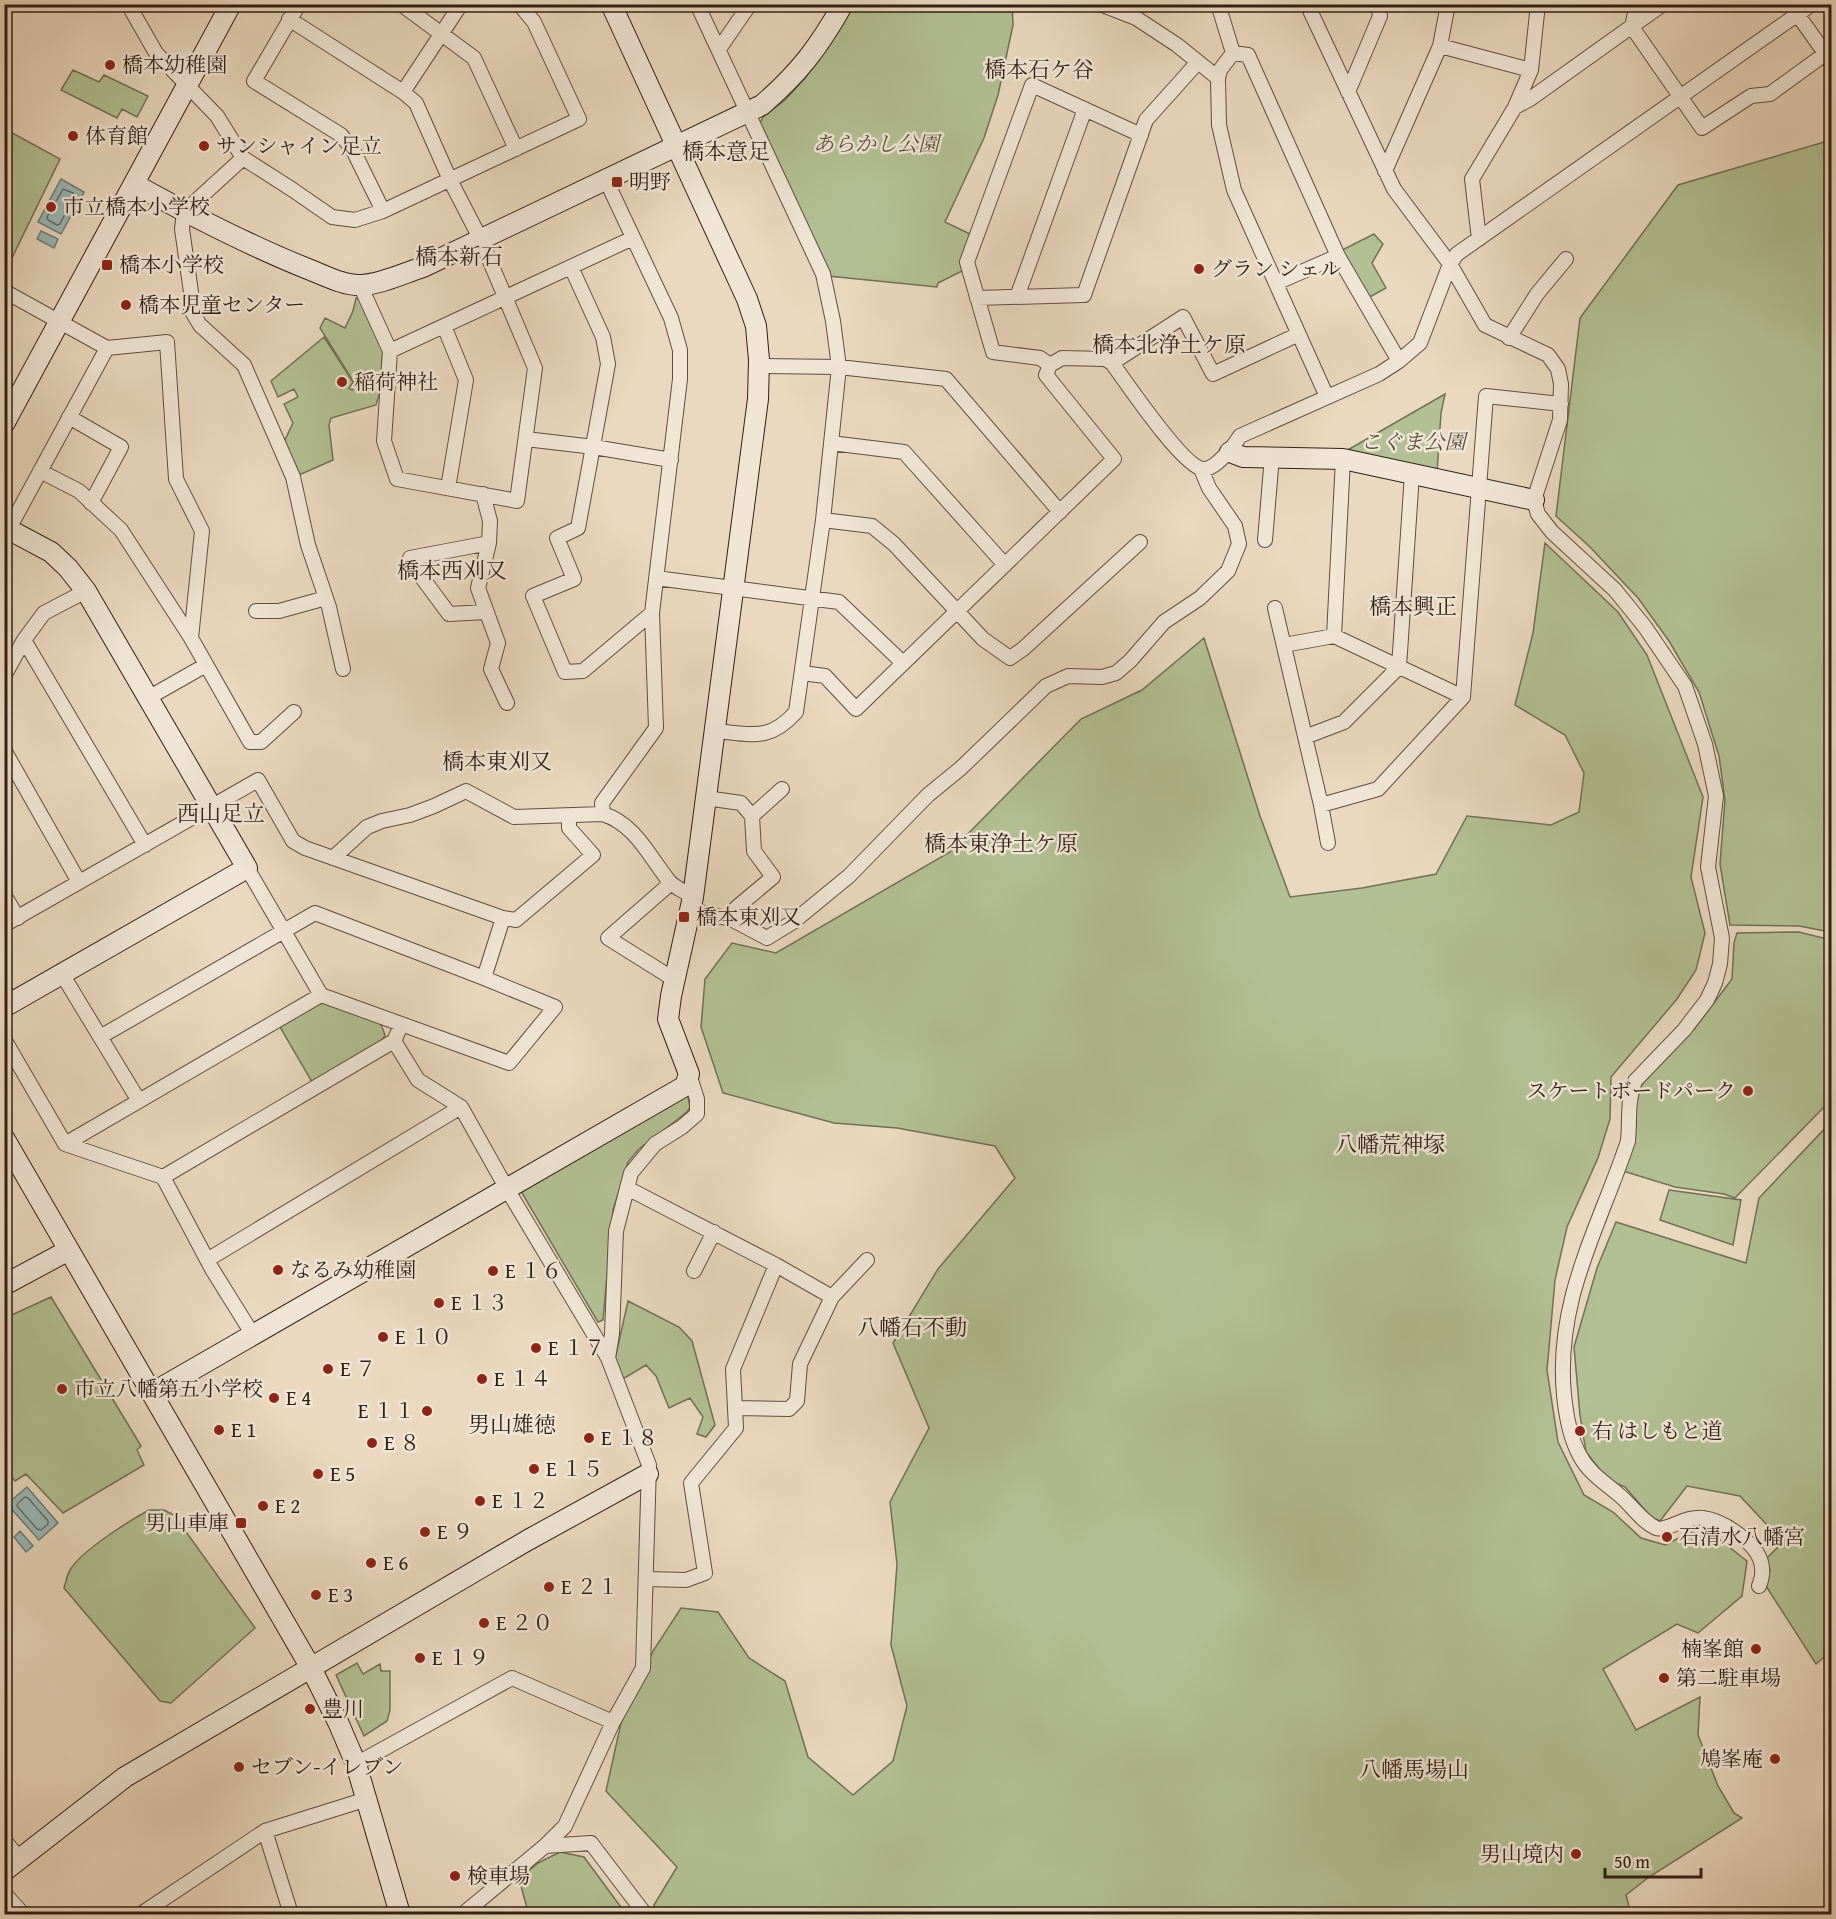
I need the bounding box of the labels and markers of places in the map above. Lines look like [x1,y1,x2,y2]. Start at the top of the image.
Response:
place label: 橋本幼稚園 [122,49,227,80]
marker: 橋本幼稚園 [103,58,117,72]
place label: 体育館 [85,120,148,151]
marker: 体育館 [66,129,80,143]
place label: サンシャイン足立 [216,130,382,161]
marker: サンシャイン足立 [197,139,211,153]
place label: 明野 [629,166,671,197]
marker: 明野 [610,175,624,189]
place label: 市立橋本小学校 [63,191,210,222]
marker: 市立橋本小学校 [44,200,58,214]
place label: 橋本小学校 [119,249,224,280]
place label: グラン シェル [1211,253,1341,284]
marker: 橋本小学校 [100,258,114,272]
marker: グラン シェル [1192,262,1206,276]
place label: 橋本児童センター [138,289,305,320]
marker: 橋本児童センター [119,298,133,312]
place label: 稲荷神社 [354,366,438,397]
marker: 稲荷神社 [335,375,349,389]
place label: 橋本東刈又 [696,901,801,932]
marker: 橋本東刈又 [677,910,691,924]
place label: スケートボードパーク [1526,1075,1736,1106]
marker: スケートボードパーク [1741,1084,1755,1098]
place label: なるみ幼稚園 [290,1254,416,1285]
place label: E １６ [505,1255,562,1286]
marker: なるみ幼稚園 [271,1263,285,1277]
marker: E １６ [486,1264,500,1278]
place label: E １３ [451,1287,508,1318]
marker: E １３ [432,1296,446,1310]
place label: E １０ [395,1321,452,1352]
marker: E １０ [376,1330,390,1344]
place label: E １７ [548,1332,605,1363]
marker: E １７ [529,1341,543,1355]
place label: E ７ [340,1353,376,1384]
marker: E ７ [321,1362,335,1376]
place label: E １４ [494,1363,551,1394]
marker: E １４ [475,1372,489,1386]
place label: 市立八幡第五小学校 [74,1373,263,1404]
marker: 市立八幡第五小学校 [55,1382,69,1396]
place label: E 4 [286,1382,311,1413]
marker: E 4 [267,1391,281,1405]
place label: E １１ [358,1395,415,1426]
marker: E １１ [420,1404,434,1418]
place label: E 1 [231,1414,256,1445]
place label: 右 はしもと道 [1592,1415,1723,1446]
place label: E １８ [601,1422,658,1453]
marker: E 1 [212,1423,226,1437]
marker: 右 はしもと道 [1573,1424,1587,1438]
place label: E ８ [384,1427,420,1458]
marker: E １８ [582,1431,596,1445]
marker: E ８ [365,1436,379,1450]
place label: E １５ [546,1453,603,1484]
place label: E 5 [330,1458,355,1489]
marker: E １５ [527,1462,541,1476]
marker: E 5 [311,1467,325,1481]
place label: E １２ [492,1485,549,1516]
place label: E 2 [275,1490,300,1521]
marker: E １２ [473,1494,487,1508]
marker: E 2 [256,1499,270,1513]
place label: 男山車庫 [145,1507,229,1538]
marker: 男山車庫 [234,1516,248,1530]
place label: E ９ [437,1516,473,1547]
place label: 石清水八幡宮 [1679,1521,1805,1552]
marker: E ９ [418,1525,432,1539]
marker: 石清水八幡宮 [1660,1530,1674,1544]
place label: E 6 [383,1547,408,1578]
marker: E 6 [364,1556,378,1570]
place label: E ２１ [561,1571,618,1602]
place label: E 3 [328,1579,353,1610]
marker: E ２１ [542,1580,556,1594]
marker: E 3 [309,1588,323,1602]
place label: E ２０ [496,1607,553,1638]
marker: E ２０ [477,1616,491,1630]
place label: 楠峯館 [1681,1633,1744,1664]
place label: E １９ [432,1642,489,1673]
marker: 楠峯館 [1749,1642,1763,1656]
marker: E １９ [413,1651,427,1665]
place label: 第二駐車場 [1676,1662,1781,1693]
marker: 第二駐車場 [1657,1671,1671,1685]
place label: 豊川 [322,1693,364,1724]
marker: 豊川 [303,1702,317,1716]
place label: 鳩峯庵 [1700,1743,1763,1774]
place label: セブン-イレブン [251,1751,404,1782]
marker: 鳩峯庵 [1768,1752,1782,1766]
marker: セブン-イレブン [232,1760,246,1774]
place label: 男山境内 [1480,1838,1564,1869]
marker: 男山境内 [1569,1847,1583,1861]
place label: 検車場 [467,1860,530,1891]
marker: 検車場 [448,1869,462,1883]

